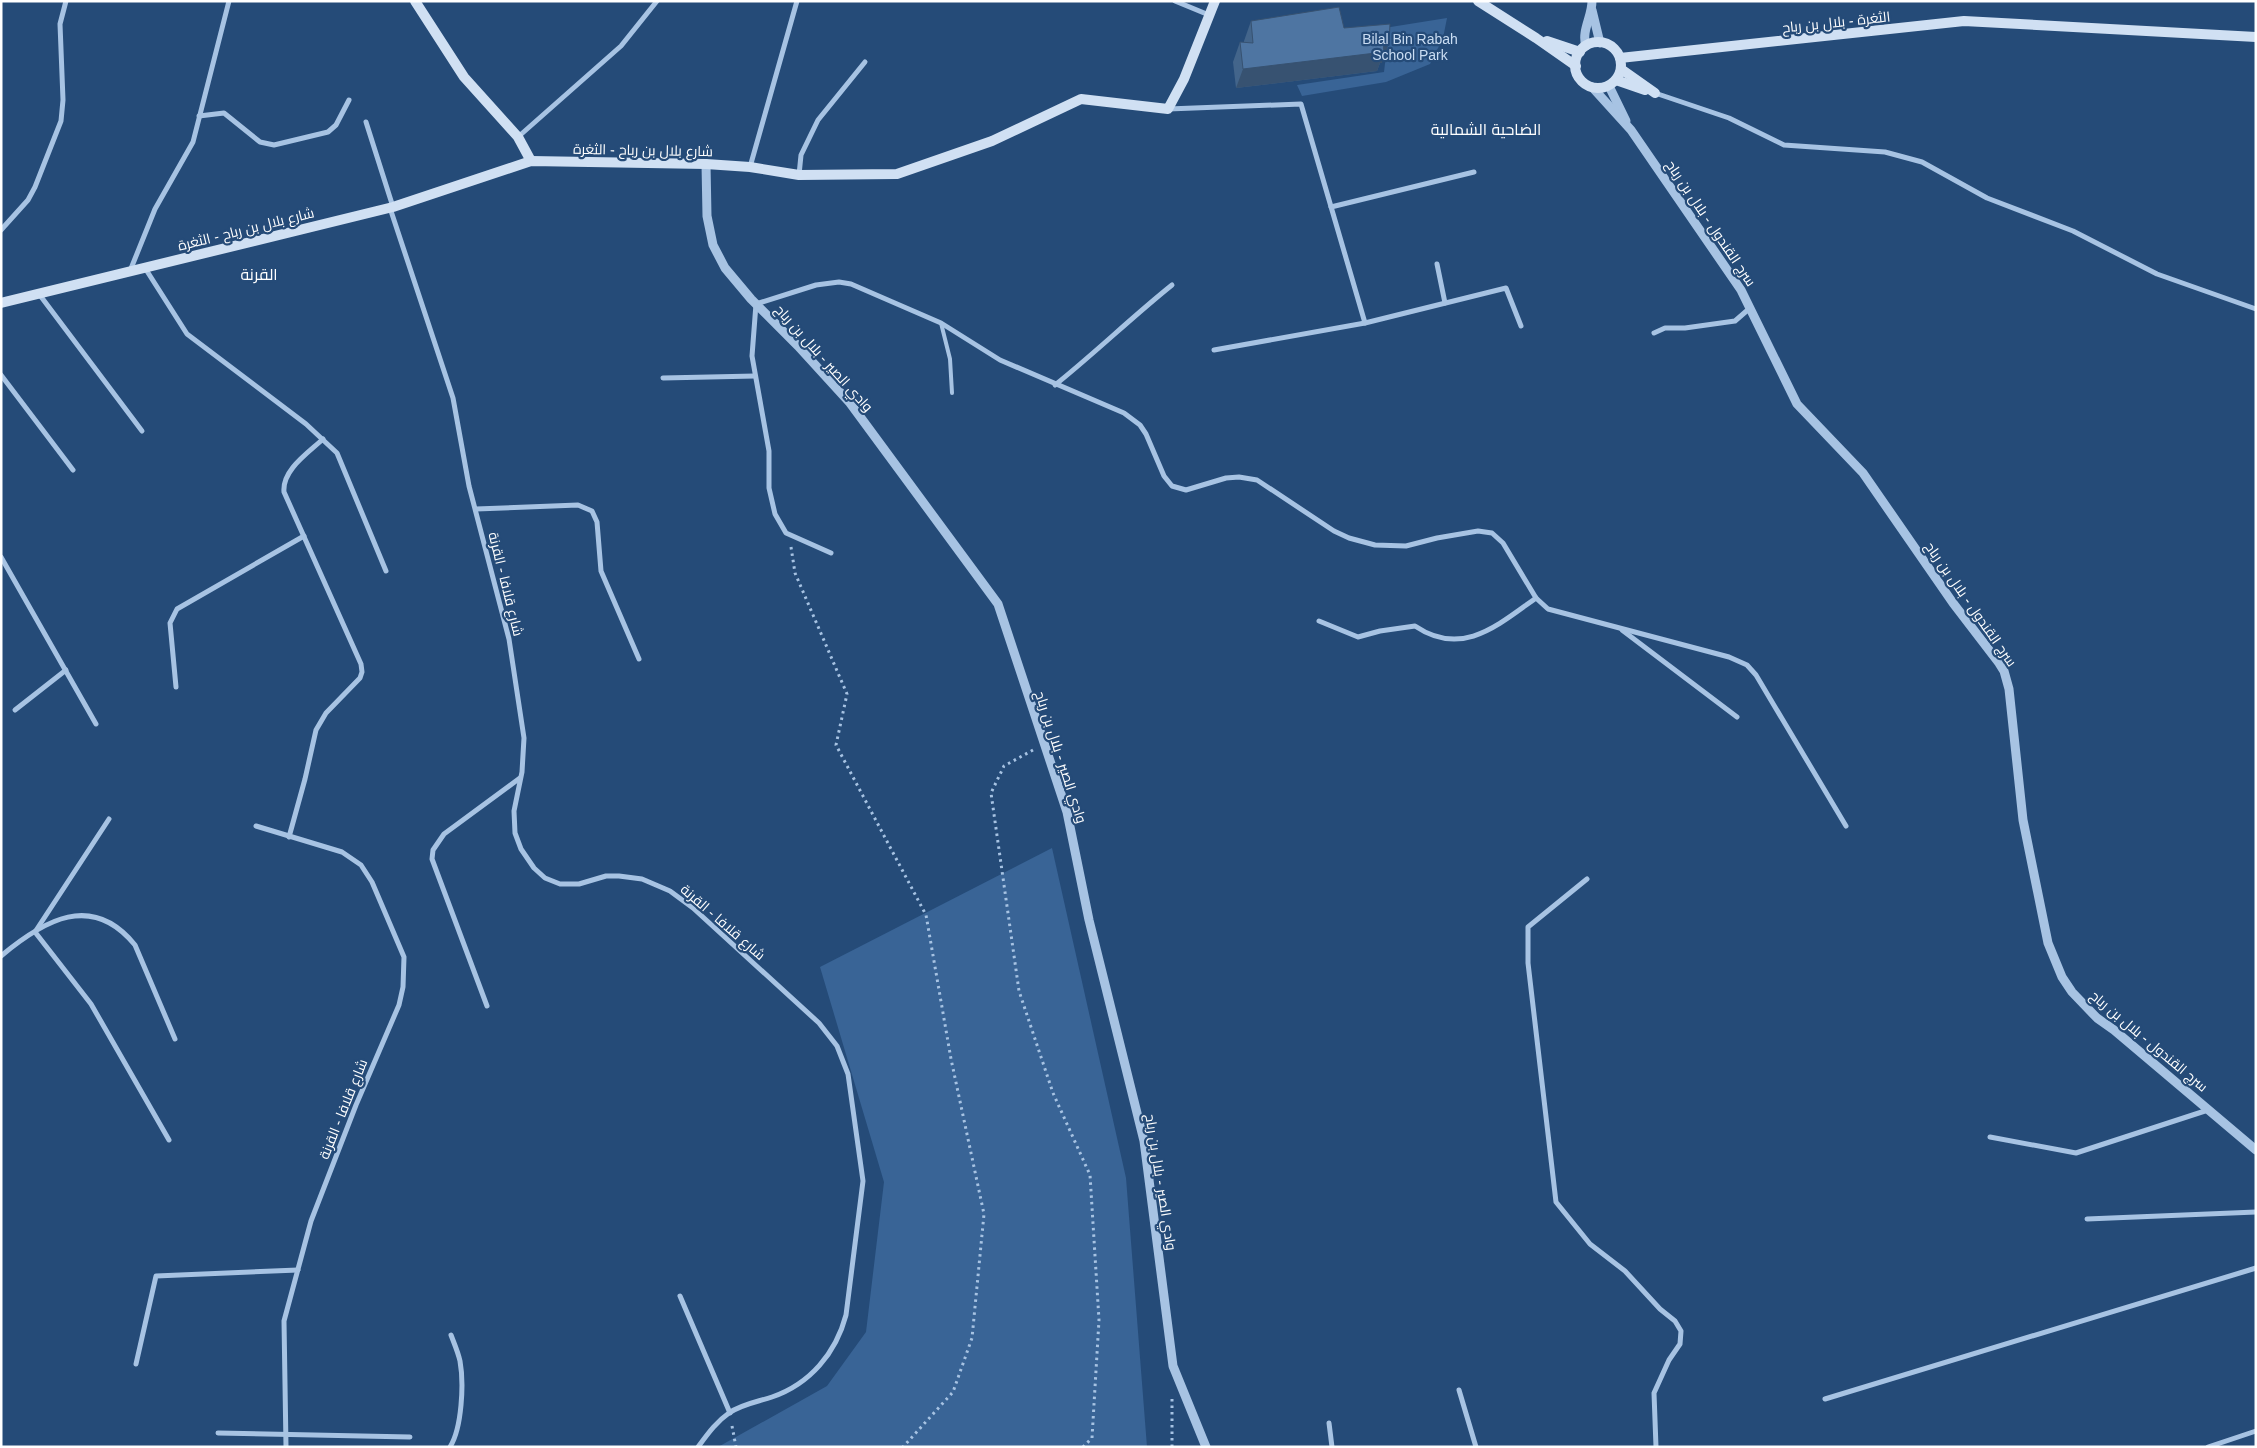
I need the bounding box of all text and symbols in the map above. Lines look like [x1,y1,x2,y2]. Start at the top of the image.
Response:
street label: الثغرة - بلال بن رباح [1781,8,1891,37]
park label: Bilal Bin Rabah School Park [1362,31,1458,63]
district label: الضاحية الشمالية [1431,121,1541,139]
street label: شارع بلال بن رباح - الثغرة [573,141,713,160]
street label: سرج القندول - بلال بن رباح [1662,157,1759,290]
street label: شارع بلال بن رباح - الثغرة [176,204,316,255]
district label: القرنة [240,266,278,284]
street label: وادي الصير - بلال بن رباح [769,301,876,417]
street label: شارع قلافا - القرنة [484,530,527,638]
street label: سرج القندول - بلال بن رباح [1921,539,2020,670]
street label: وادي الصير - بلال بن رباح [1028,689,1090,826]
street label: شارع قلافا - القرنة [677,881,768,964]
street label: سرج القندول - بلال بن رباح [2086,987,2211,1096]
street label: شارع قلافا - القرنة [316,1057,371,1162]
street label: وادي الصير - بلال بن رباح [1138,1112,1180,1252]

